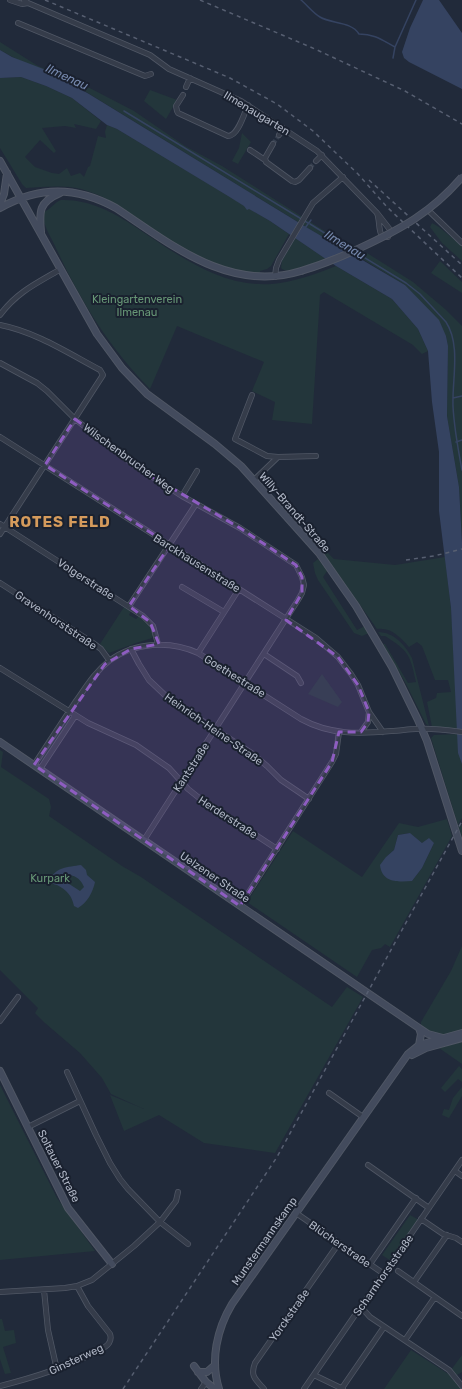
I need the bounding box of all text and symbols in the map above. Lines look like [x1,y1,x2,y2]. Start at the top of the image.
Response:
water label: Ilmenau [44,61,90,93]
street label: Ilmenaugarten [221,89,292,138]
water label: Ilmenau [322,227,368,263]
park label: Kleingartenverein Ilmenau [92,293,182,319]
street label: Wilschenbrucher Weg [81,421,177,496]
street label: Willy-Brandt-Straße [256,470,333,555]
district label: ROTES FELD [9,513,111,531]
street label: Barckhausenstraße [151,531,242,595]
street label: Volgerstraße [55,556,117,603]
street label: Gravenhorststraße [12,588,99,653]
street label: Goethestraße [202,652,268,700]
street label: Heinrich-Heine-Straße [162,691,265,768]
street label: Kantstraße [171,740,212,794]
street label: Herderstraße [196,794,260,841]
street label: Uelzener Straße [177,849,252,906]
park label: Kurpark [30,872,70,885]
street label: Soltauer Straße [35,1128,82,1205]
street label: Munstermannskamp [229,1195,300,1288]
street label: Blücherstraße [306,1218,373,1271]
street label: Scharnhorststraße [350,1232,416,1318]
street label: Yorckstraße [267,1287,312,1344]
street label: Ginsterweg [47,1341,105,1378]

